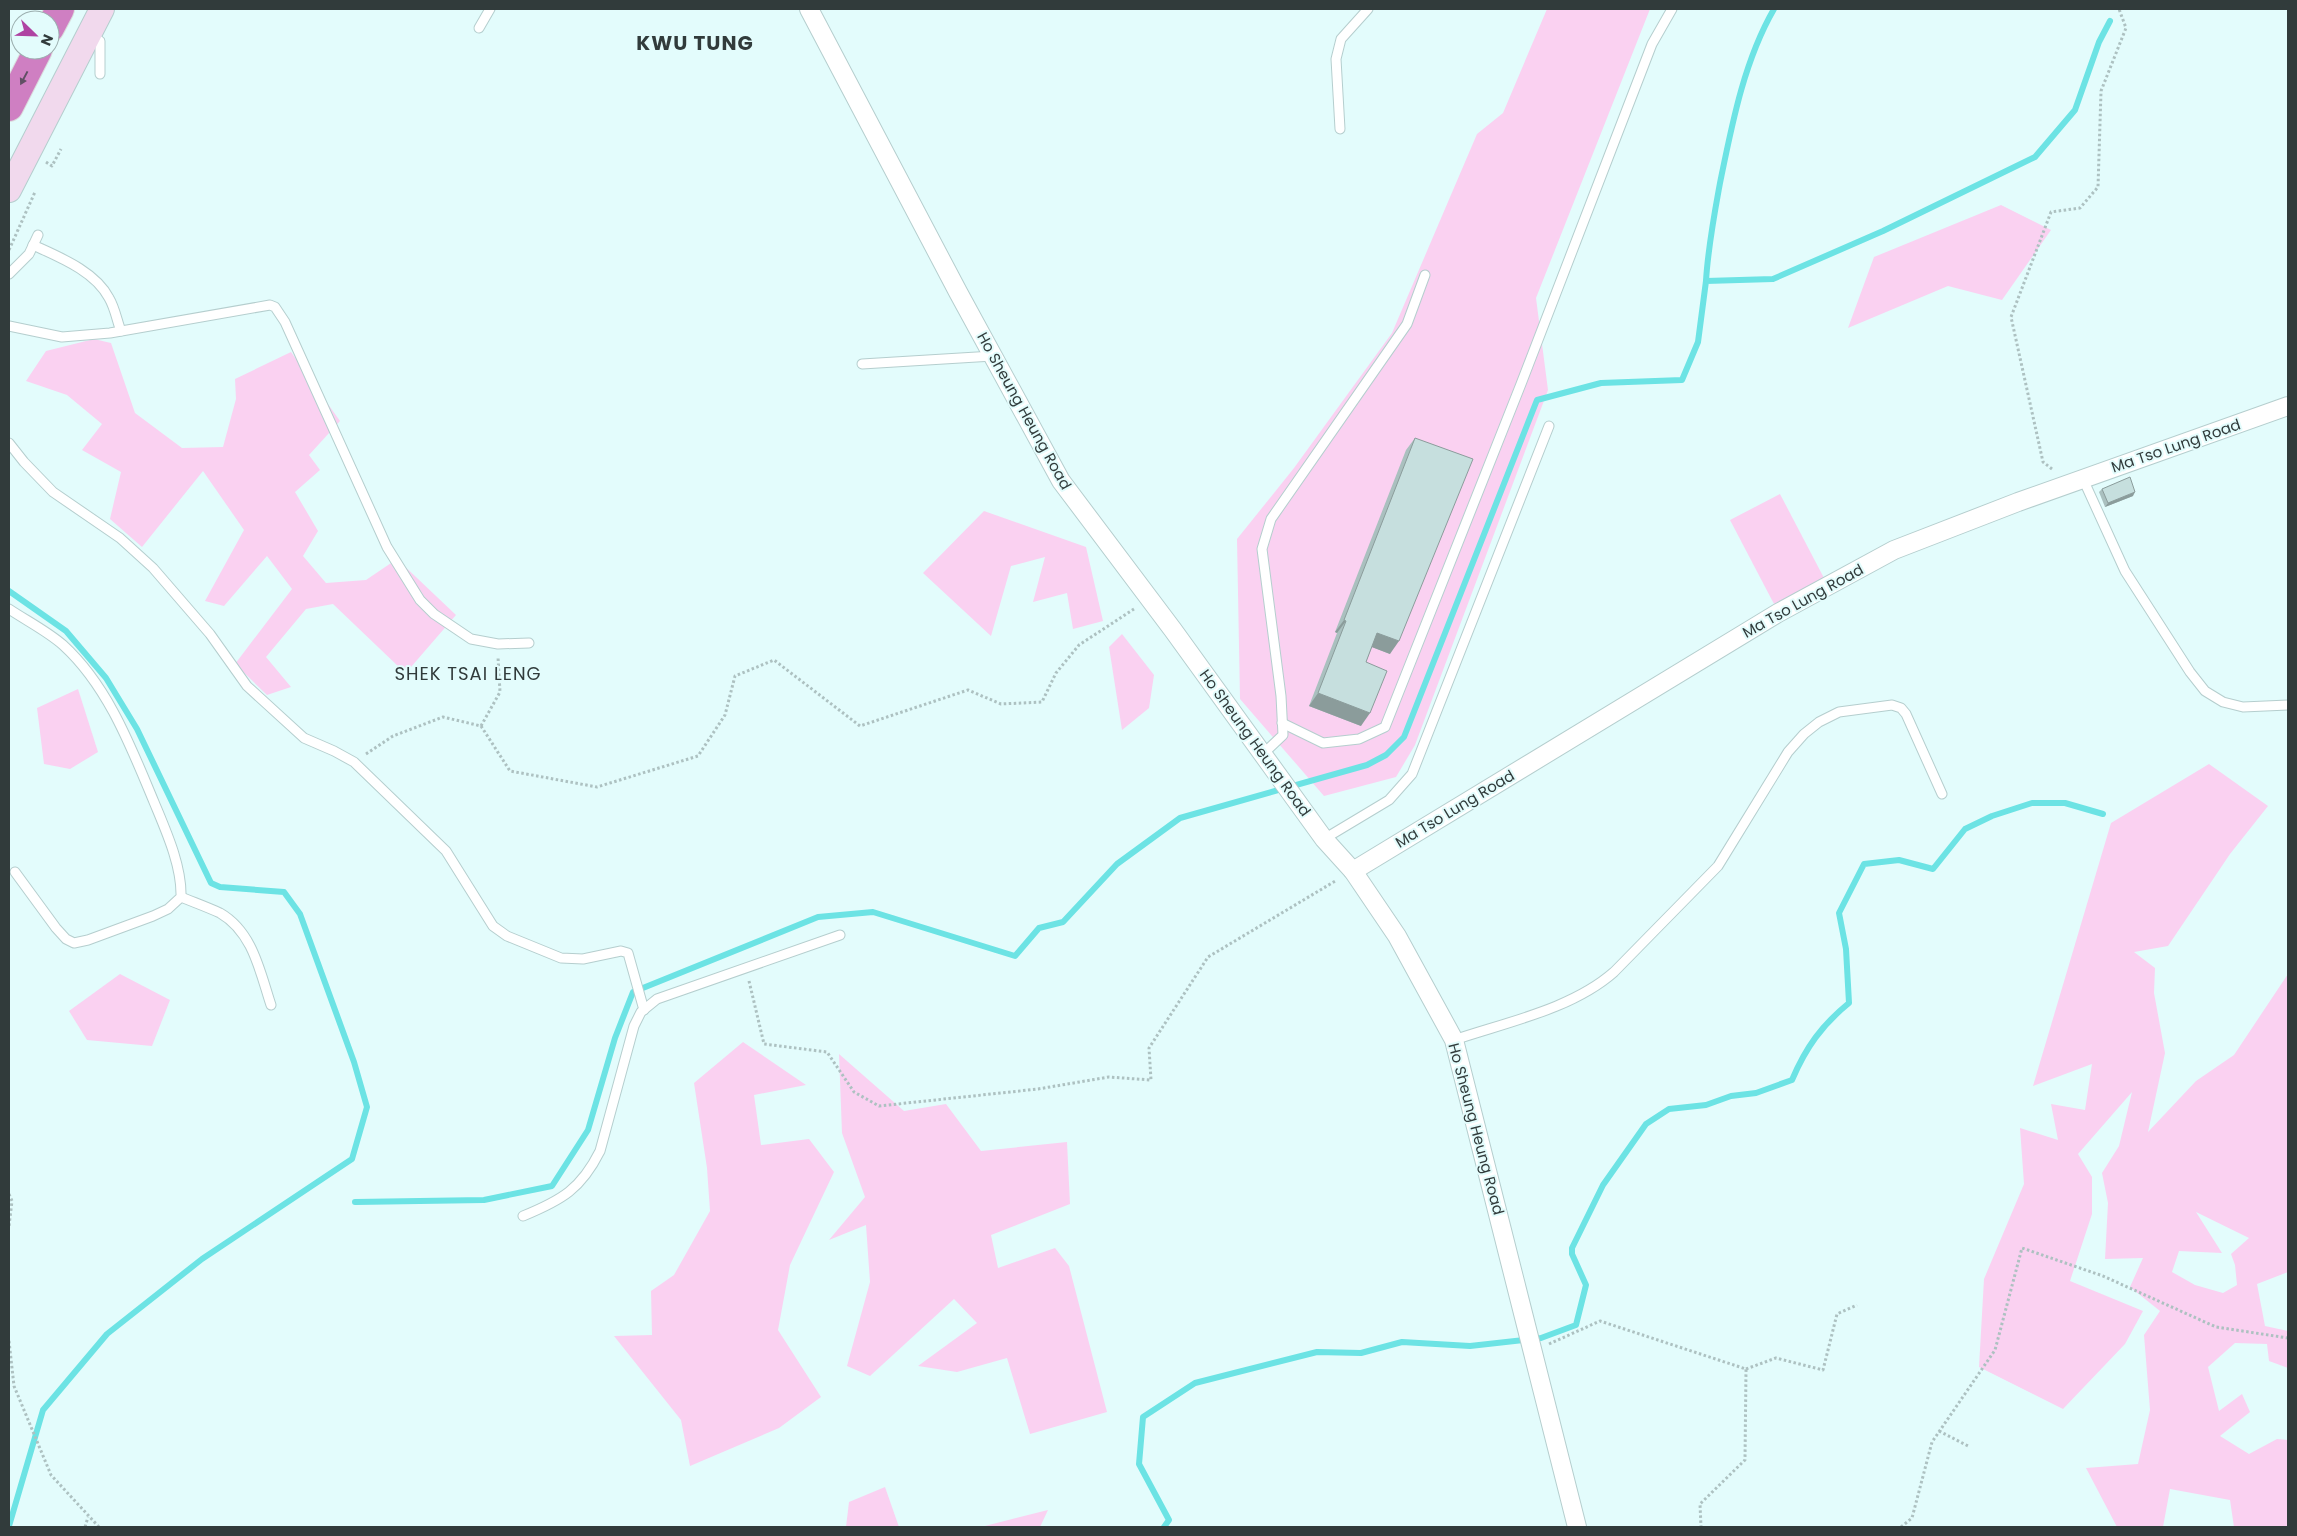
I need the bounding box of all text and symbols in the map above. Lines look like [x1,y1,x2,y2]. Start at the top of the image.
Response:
north arrow [10,10,60,60]
district label: KWU TUNG [636,29,754,57]
text: N [36,31,58,49]
one-way arrow [19,72,28,85]
street label: Ho Sheung Heung Road [972,328,1077,493]
street label: Ma Tso Lung Road [2108,414,2243,478]
street label: Ma Tso Lung Road [1738,559,1867,643]
district label: SHEK TSAI LENG [394,661,542,686]
street label: Ho Sheung Heung Road [1195,665,1316,821]
street label: Ma Tso Lung Road [1391,765,1518,852]
street label: Ho Sheung Heung Road [1443,1041,1510,1217]

